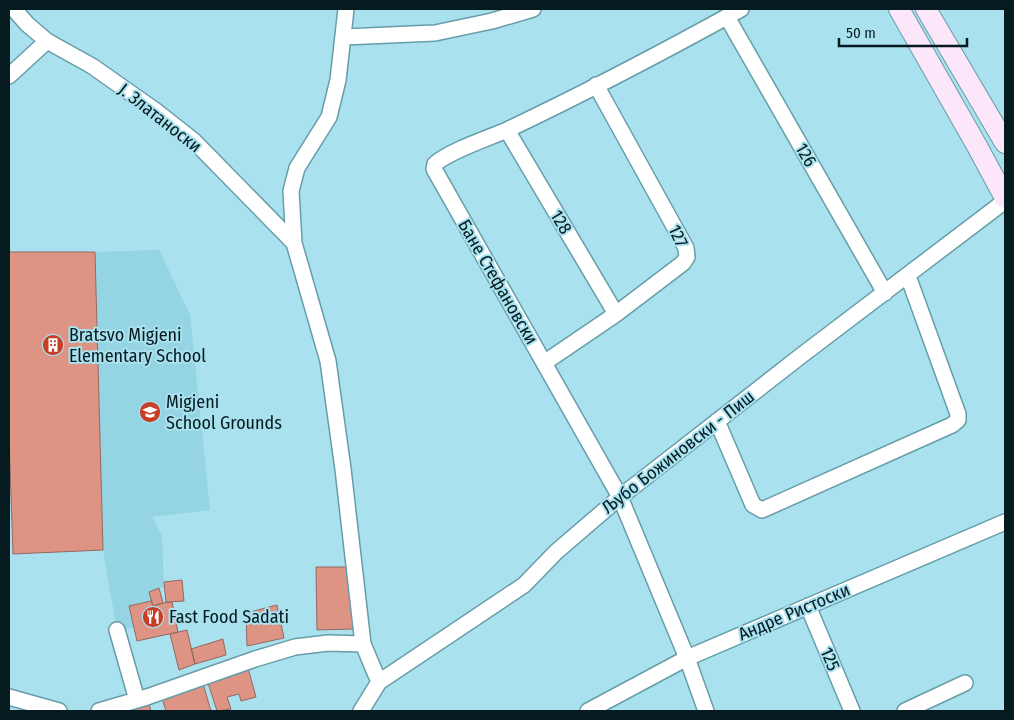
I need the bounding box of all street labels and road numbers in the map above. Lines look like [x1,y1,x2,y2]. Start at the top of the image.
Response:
street label: Ј. Златаноски [114,79,206,157]
street label: 126 [791,139,822,171]
street label: 128 [545,206,577,238]
street label: Бане Стефановски [453,216,543,348]
street label: 127 [663,221,693,251]
street label: Љубо Божиновски - Пиш [597,385,759,519]
street label: Андре Ристоски [735,579,853,645]
street label: 125 [815,644,845,674]

